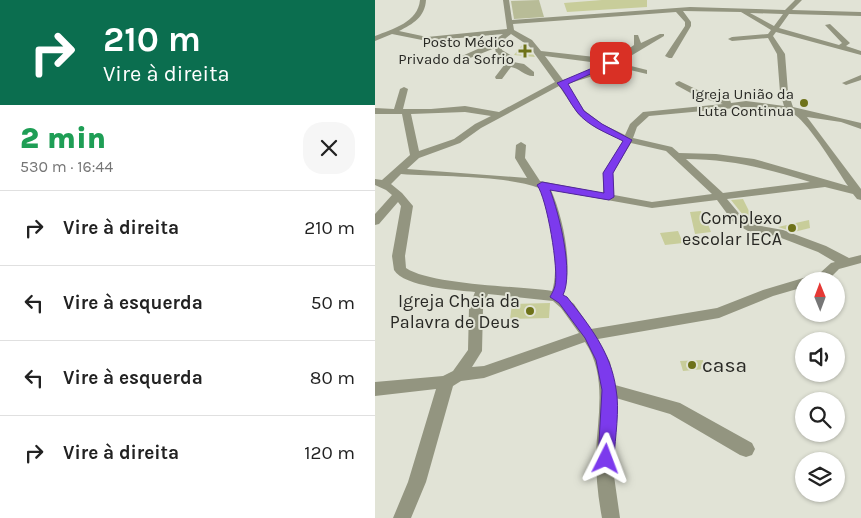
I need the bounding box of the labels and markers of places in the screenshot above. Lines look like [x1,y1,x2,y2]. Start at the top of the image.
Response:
place label: Posto Médico Privado da Sofrio [398,33,514,68]
pin [590,42,632,84]
marker: Posto Médico Privado da Sofrio [518,44,532,58]
place label: Igreja União da Luta Continua [691,85,794,120]
marker: Igreja União da Luta Continua [798,97,810,109]
place label: Complexo escolar IECA [682,207,782,250]
marker: Complexo escolar IECA [786,222,798,234]
place label: Igreja Cheia da Palavra de Deus [390,290,520,333]
marker: Igreja Cheia da Palavra de Deus [524,305,536,317]
place label: casa [702,353,747,377]
marker: casa [686,359,698,371]

